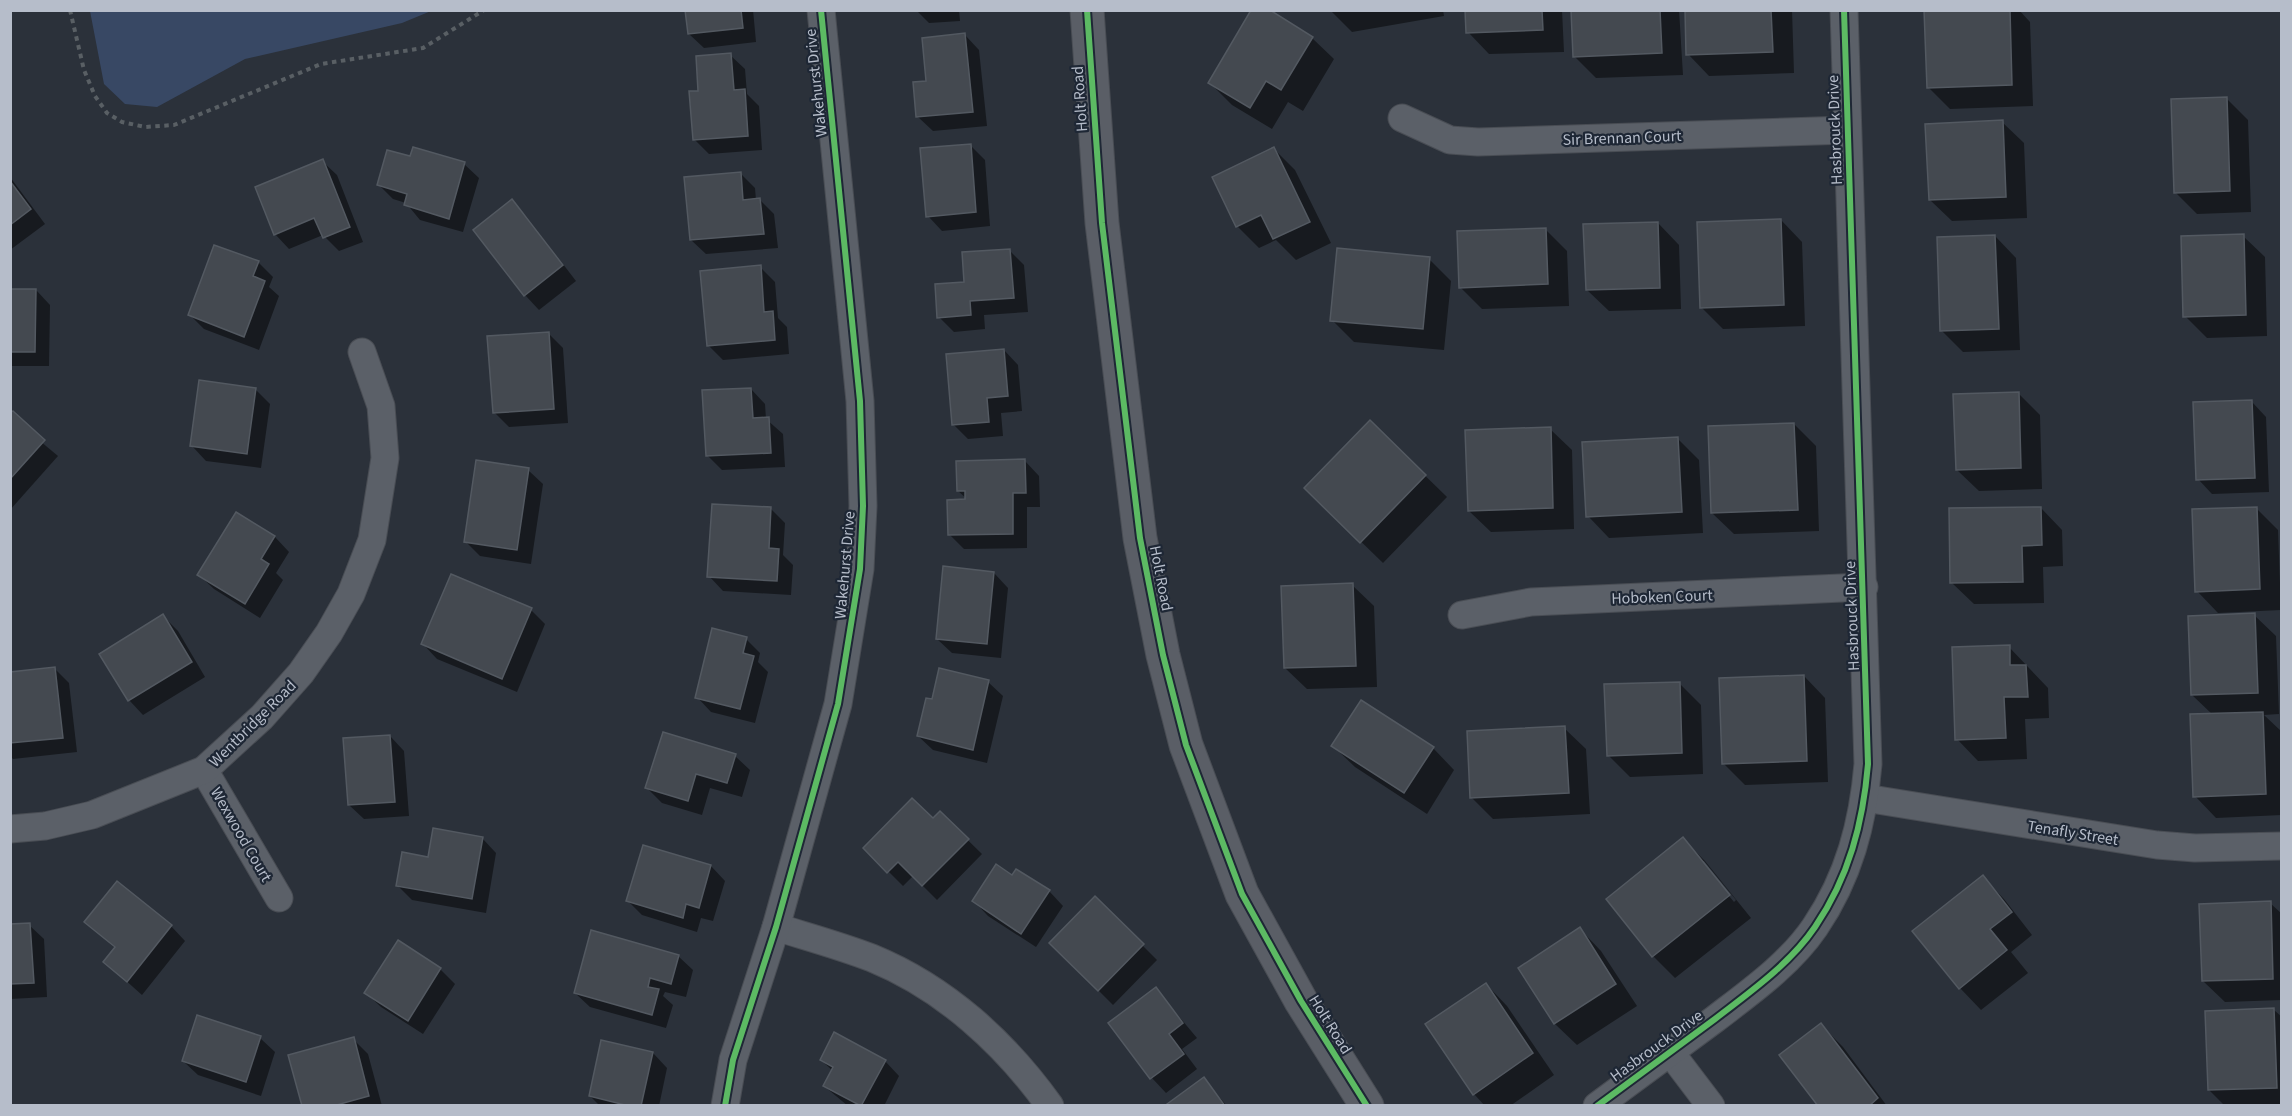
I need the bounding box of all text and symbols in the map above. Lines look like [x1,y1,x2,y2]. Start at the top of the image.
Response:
street label: Wakehurst Drive [799,28,833,138]
street label: Holt Road [1067,65,1093,133]
street label: Hasbrouck Drive [1822,75,1848,185]
street label: Sir Brennan Court [1562,125,1682,151]
street label: Wakehurst Drive [829,510,861,620]
street label: Holt Road [1144,544,1178,613]
street label: Hasbrouck Drive [1839,561,1865,671]
street label: Hoboken Court [1611,584,1714,610]
street label: Wentbridge Road [204,675,301,772]
street label: Wexwood Court [205,783,277,886]
street label: Tenafly Street [2026,815,2120,851]
street label: Holt Road [1303,991,1357,1058]
street label: Hasbrouck Drive [1606,1005,1708,1087]

